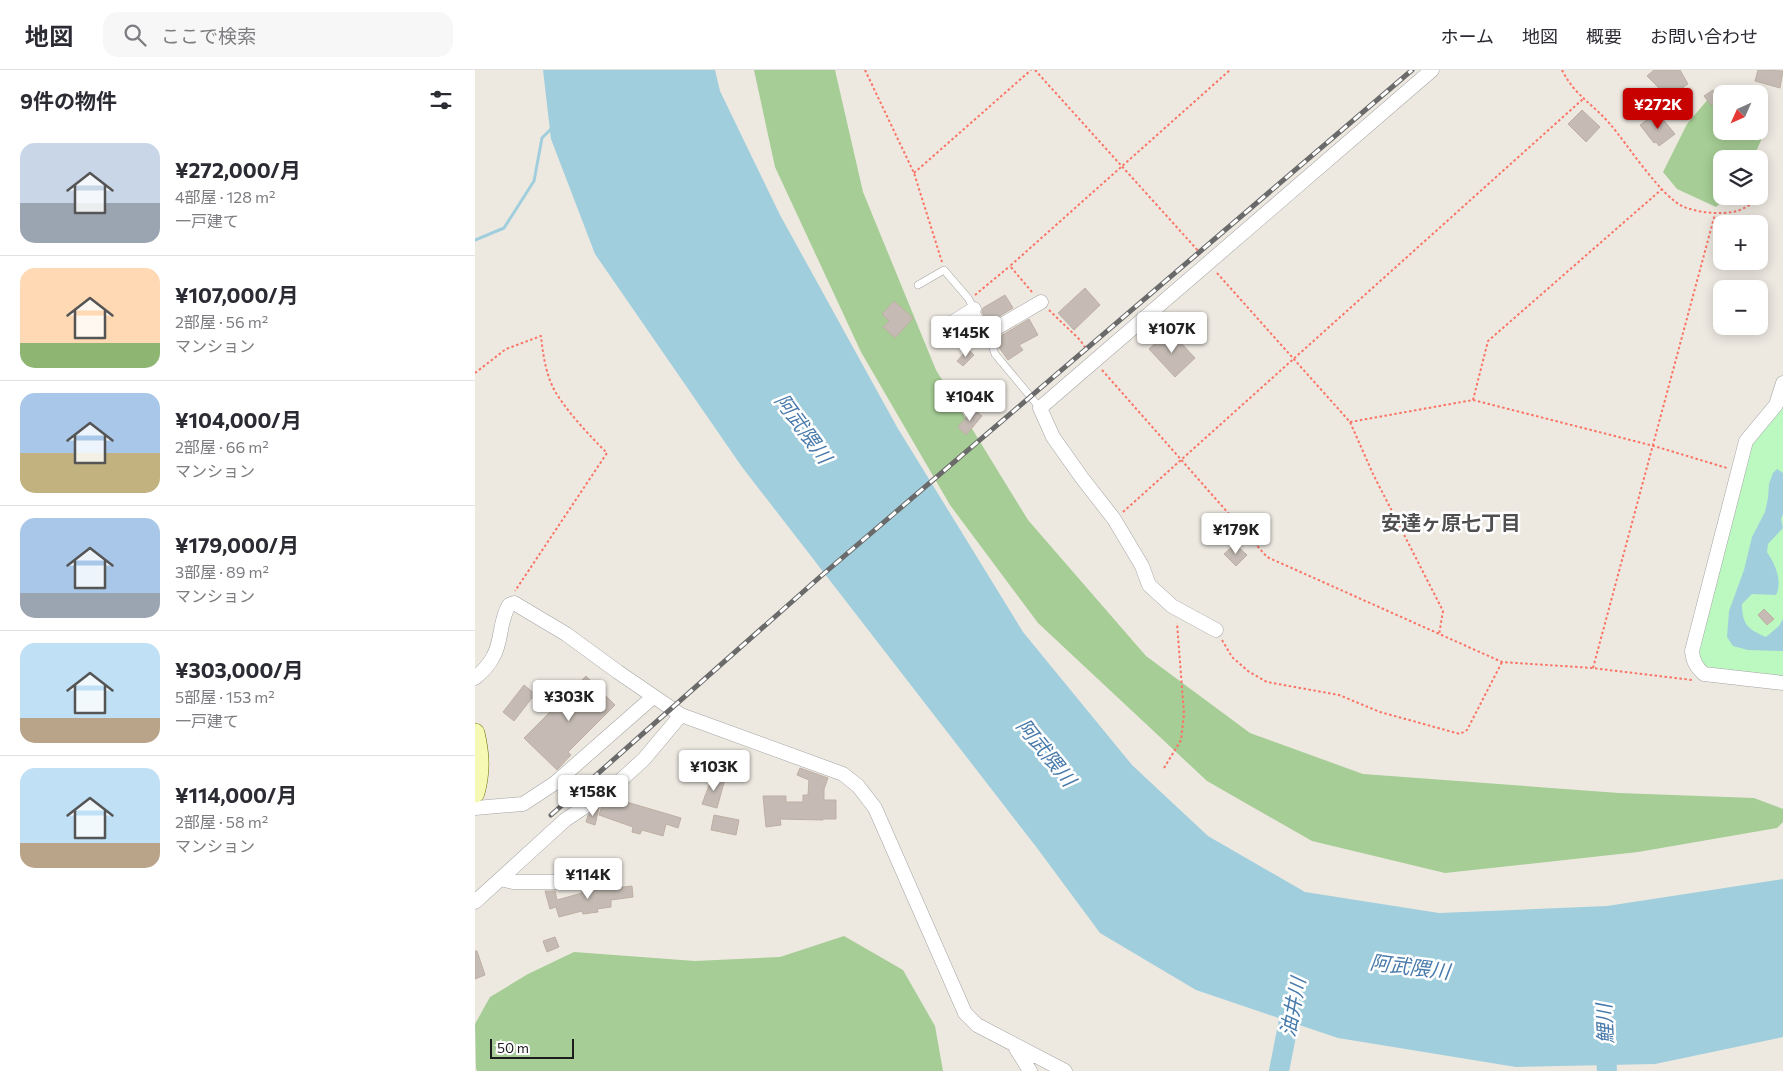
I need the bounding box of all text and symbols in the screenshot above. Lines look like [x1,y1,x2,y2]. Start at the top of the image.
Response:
search box [103,12,453,57]
text: 地図 [25,21,73,50]
icon: search [121,21,149,49]
text: ここで検索 [161,24,256,47]
text: ホーム [1441,25,1494,47]
text: 地図 [1522,25,1558,47]
text: 概要 [1586,25,1622,47]
text: お問い合わせ [1650,25,1758,47]
north arrow [1713,85,1767,140]
map controls [1713,85,1768,335]
icon: filters [427,86,455,114]
text: 9件の物件 [20,88,117,113]
pin: ¥272K [1623,88,1693,130]
text: ¥272K [1634,94,1682,113]
button: layers [1713,150,1768,205]
text: ¥272,000/月 [175,157,301,182]
icon: home [60,163,120,223]
text: 4部屋 · 128 m² [175,187,275,206]
text: 一戸建て [175,211,239,230]
button: + [1713,215,1768,270]
button: − [1713,280,1768,335]
text: ¥107,000/月 [175,282,299,307]
icon: home [60,288,120,348]
text: 2部屋 · 56 m² [175,312,268,331]
pin: ¥107K [1137,312,1207,354]
pin: ¥145K [931,316,1001,358]
text: ¥107K [1148,318,1196,337]
text: ¥145K [942,322,990,341]
text: マンション [175,336,255,355]
pin: ¥104K [935,380,1005,422]
text: ¥104K [945,386,995,405]
water label: 阿武隈川 [771,389,838,469]
text: ¥104,000/月 [175,407,302,432]
icon: home [60,413,120,473]
text: 2部屋 · 66 m² [175,437,269,456]
text: マンション [175,461,255,480]
district label: 安達ヶ原七丁目 [1381,510,1521,534]
pin: ¥179K [1201,512,1271,555]
text: ¥179K [1212,519,1260,538]
text: ¥179,000/月 [175,532,299,557]
icon: home [60,538,120,598]
text: 3部屋 · 89 m² [175,562,269,581]
text: マンション [175,586,255,605]
text: ¥303,000/月 [175,657,303,682]
icon: home [60,663,120,723]
pin: ¥303K [534,680,604,722]
text: ¥303K [544,686,594,705]
text: 5部屋 · 153 m² [175,687,275,706]
text: 一戸建て [175,711,239,730]
water label: 阿武隈川 [1013,713,1083,792]
pin: ¥103K [679,750,749,792]
text: ¥103K [690,756,738,775]
pin: ¥158K [558,774,628,817]
text: ¥158K [569,781,617,800]
text: ¥114,000/月 [175,782,297,807]
icon: home [60,788,120,848]
text: 2部屋 · 58 m² [175,812,268,831]
text: マンション [175,836,255,855]
pin: ¥114K [553,858,623,900]
text: ¥114K [565,864,611,883]
water label: 阿武隈川 [1369,949,1453,983]
water label: 油井川 [1274,973,1310,1039]
water label: 鯉川 [1591,1001,1617,1045]
scale bar [490,1036,574,1059]
text: 50 m [497,1039,529,1056]

